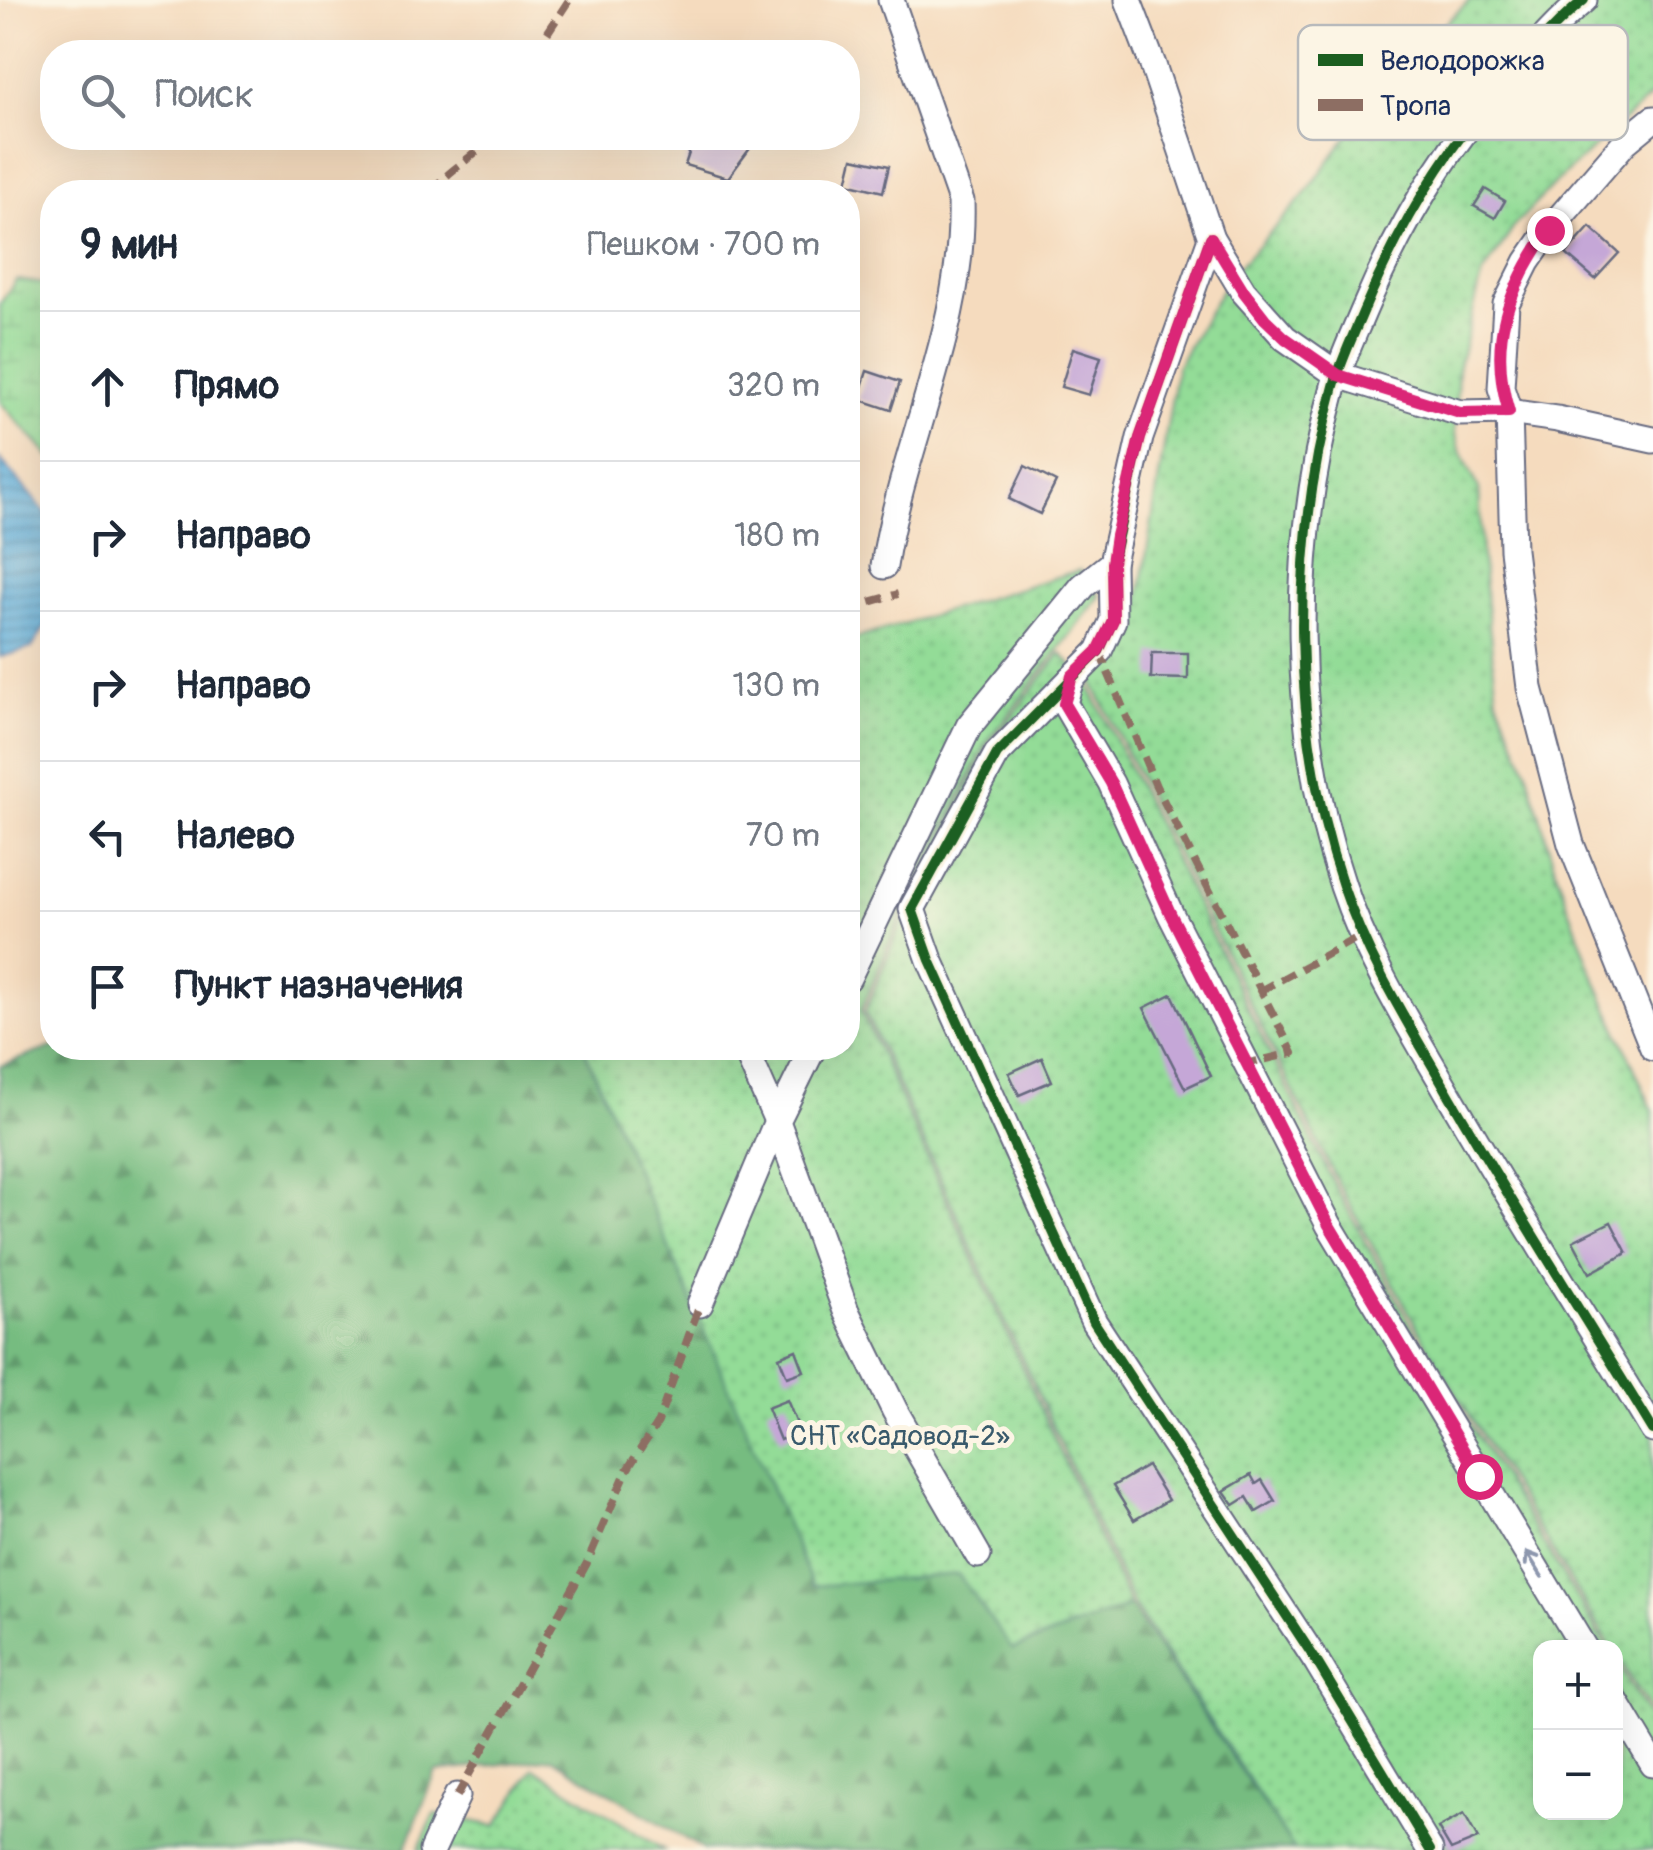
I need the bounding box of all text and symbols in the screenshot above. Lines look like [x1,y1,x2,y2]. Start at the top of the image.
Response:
legend [1298,25,1628,140]
search box [40,40,860,150]
text: Велодорожка [1380,44,1545,79]
icon: search [75,68,130,123]
text: Поиск [155,71,254,119]
text: Тропа [1380,89,1451,124]
route end [1527,208,1573,254]
text: 9 мин [80,219,178,271]
text: Пешком · 700 m [587,225,820,265]
icon: ahead [80,359,135,414]
text: Прямо [175,362,279,410]
text: 320 m [727,366,820,406]
icon: right [80,509,135,564]
text: Направо [175,512,311,560]
text: 180 m [734,516,820,556]
icon: right [80,659,135,714]
text: Направо [175,662,311,710]
text: 130 m [732,666,820,706]
icon: left [80,809,135,864]
text: Налево [175,812,295,860]
text: 70 m [746,816,820,856]
icon: arrive [80,959,135,1014]
text: Пункт назначения [175,962,463,1010]
park label: СНТ «Садовод-2» [790,1419,1010,1454]
route start [1457,1454,1503,1500]
one-way arrow [1523,1550,1544,1579]
map controls [1533,1640,1623,1820]
button: + [1533,1640,1623,1730]
button: − [1533,1730,1623,1820]

